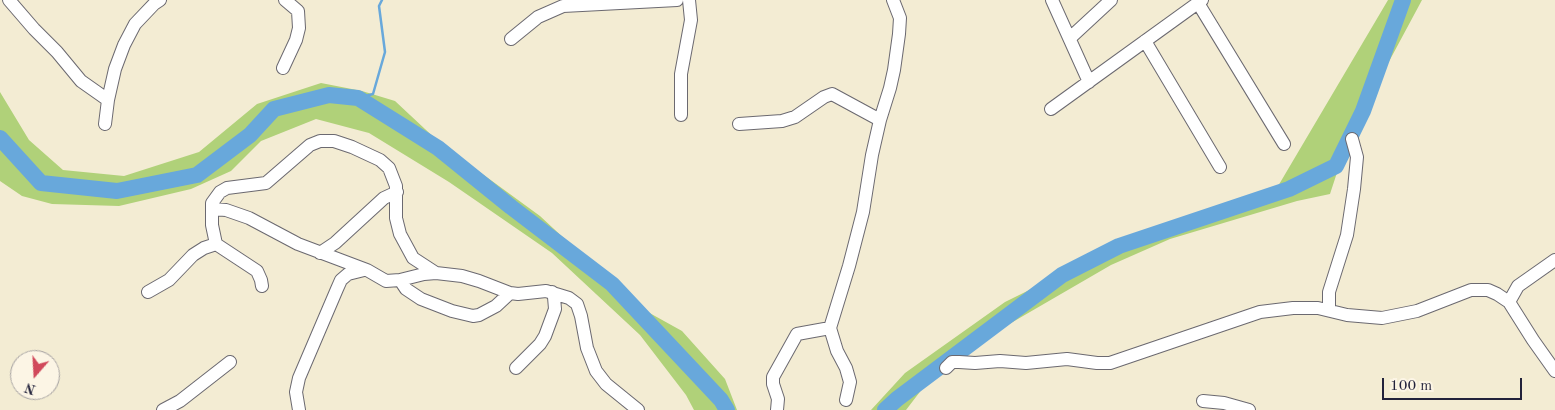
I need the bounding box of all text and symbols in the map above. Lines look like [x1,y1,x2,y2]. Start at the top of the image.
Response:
north arrow [10,350,60,400]
scale bar [1385,368,1525,400]
text: 100 m [1390,379,1432,394]
text: N [23,380,38,397]

